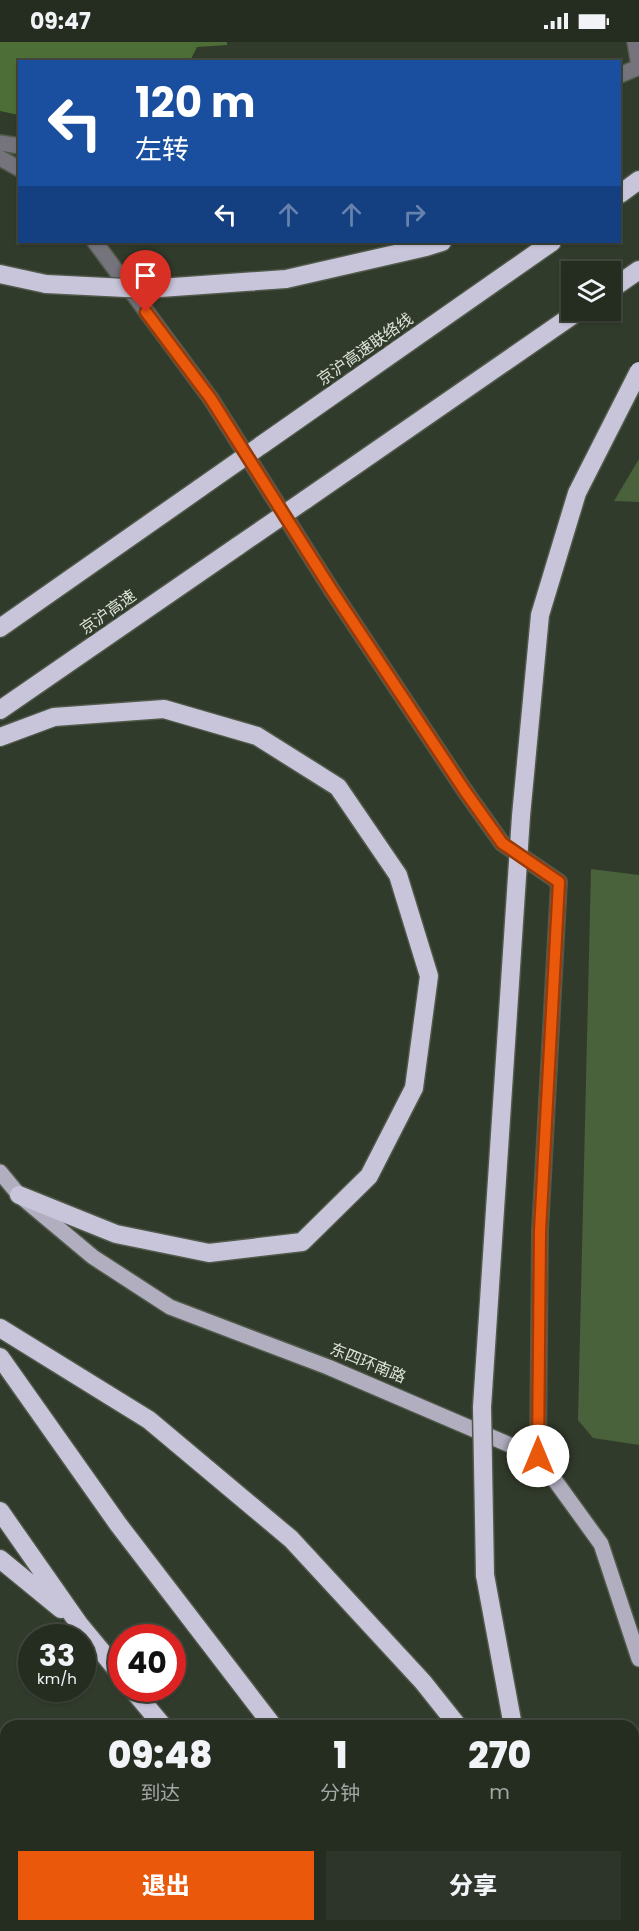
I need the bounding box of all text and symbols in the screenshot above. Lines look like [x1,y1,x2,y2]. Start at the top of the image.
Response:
text: 09:47 [30,6,91,37]
text: 120 m [135,73,256,132]
icon: left [36,84,114,162]
text: 左转 [135,131,189,168]
icon: left [209,198,242,231]
icon: ahead [272,198,305,231]
icon: ahead [335,198,368,231]
icon: right [398,198,431,231]
pin [120,250,171,312]
icon: arrive [129,259,162,292]
map controls [561,261,621,321]
button: layers [561,261,621,321]
street label: 京沪高速联络线 [313,307,417,391]
street label: 京沪高速 [75,584,141,640]
street label: 东四环南路 [327,1337,409,1389]
position arrow [506,1424,570,1488]
speed limit sign: 40 [108,1624,186,1702]
text: 33 [39,1634,75,1677]
text: km/h [37,1668,77,1689]
text: 09:48 [108,1730,213,1781]
text: 1 [333,1730,347,1781]
text: 270 [468,1730,531,1781]
text: m [489,1778,510,1806]
text: 到达 [140,1779,180,1807]
text: 分钟 [320,1779,360,1807]
button: 退出 [18,1851,314,1920]
button: 分享 [326,1851,621,1920]

